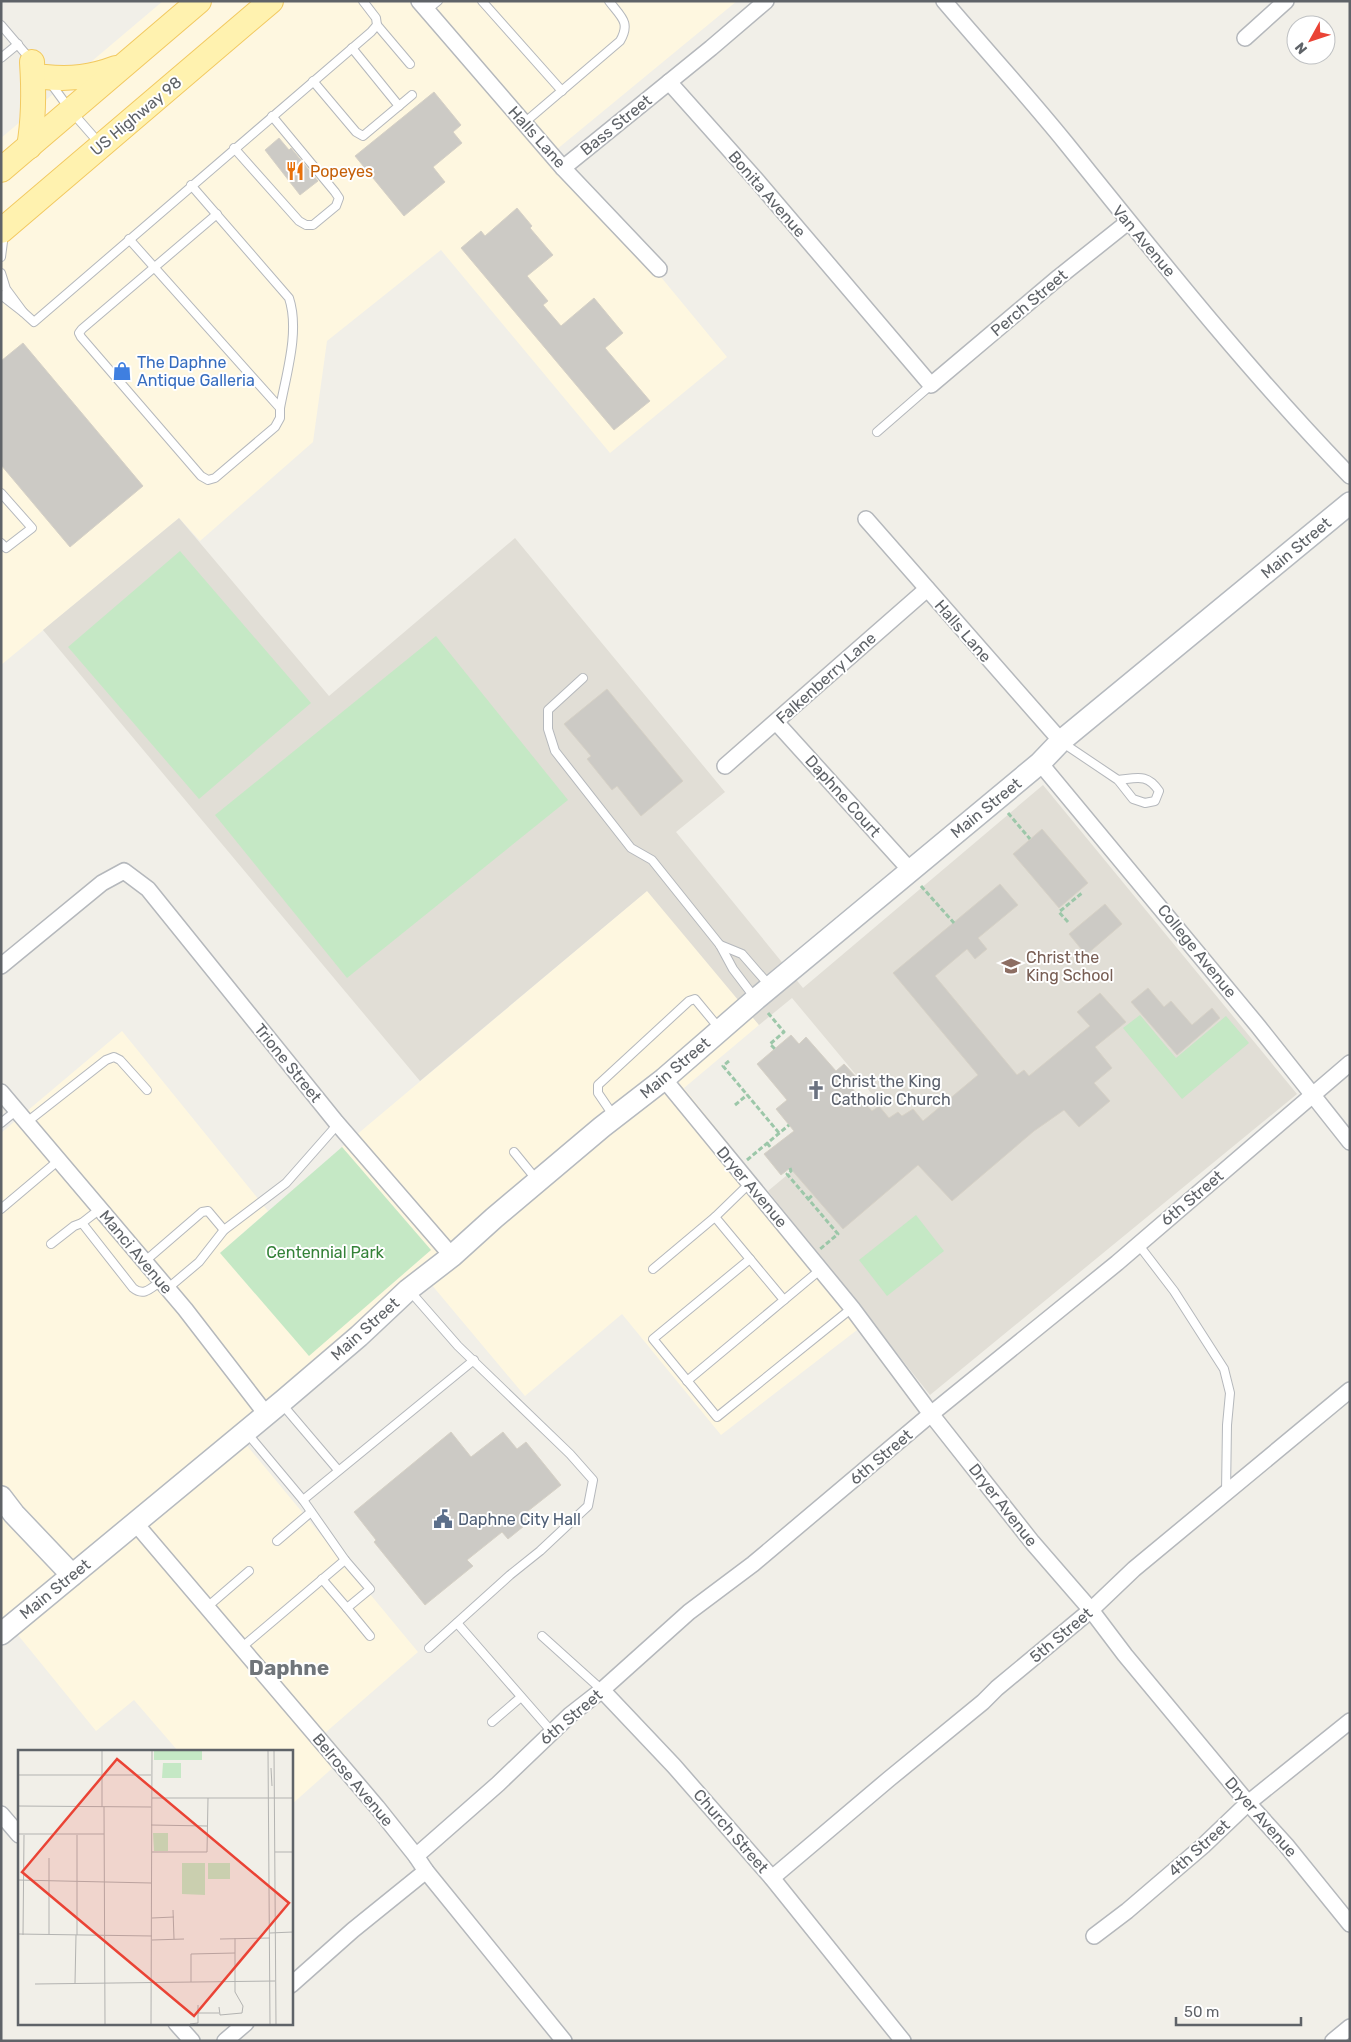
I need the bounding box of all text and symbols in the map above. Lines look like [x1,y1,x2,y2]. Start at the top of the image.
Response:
north arrow [1286,15,1336,65]
text: N [1292,39,1311,57]
street label: US Highway 98 [87,72,185,160]
street label: Bass Street [577,91,655,159]
street label: Halls Lane [504,102,570,172]
street label: Bonita Avenue [724,147,810,241]
restaurant icon: Popeyes [284,160,306,182]
place label: Popeyes [310,162,373,181]
street label: Van Avenue [1109,201,1179,281]
street label: Perch Street [987,266,1071,340]
place label: The Daphne Antique Galleria [137,353,255,390]
shop icon: The Daphne Antique Galleria [111,360,133,382]
street label: Main Street [1257,513,1335,583]
street label: Halls Lane [931,596,995,666]
street label: Falkenberry Lane [772,628,880,728]
street label: Daphne Court [801,751,885,841]
street label: Main Street [947,774,1025,842]
street label: College Avenue [1154,900,1240,1002]
place label: Christ the King School [1026,948,1113,985]
school or university icon: Christ the King School [1000,955,1022,977]
street label: Trione Street [250,1020,326,1106]
street label: Main Street [636,1033,714,1103]
place label: Christ the King Catholic Church [831,1072,951,1109]
church icon: Christ the King Catholic Church [805,1079,827,1101]
street label: Dryer Avenue [713,1143,791,1231]
street label: 6th Street [1157,1166,1227,1230]
street label: Manci Avenue [95,1206,177,1298]
park label: Centennial Park [266,1243,385,1262]
street label: Main Street [327,1293,403,1365]
street label: 6th Street [846,1425,916,1489]
street label: Dryer Avenue [965,1460,1041,1550]
public building icon: Daphne City Hall [432,1508,454,1530]
place label: Daphne City Hall [458,1510,581,1529]
street label: Main Street [16,1555,94,1623]
street label: 5th Street [1026,1603,1096,1667]
district label: Daphne [249,1655,329,1680]
street label: 6th Street [536,1685,606,1749]
street label: Belrose Avenue [309,1730,397,1830]
inset map [18,1750,292,2024]
street label: Dryer Avenue [1221,1773,1301,1861]
street label: Church Street [689,1785,773,1877]
street label: 4th Street [1164,1815,1234,1881]
scale bar [1176,1994,1301,2026]
text: 50 m [1184,2003,1219,2021]

